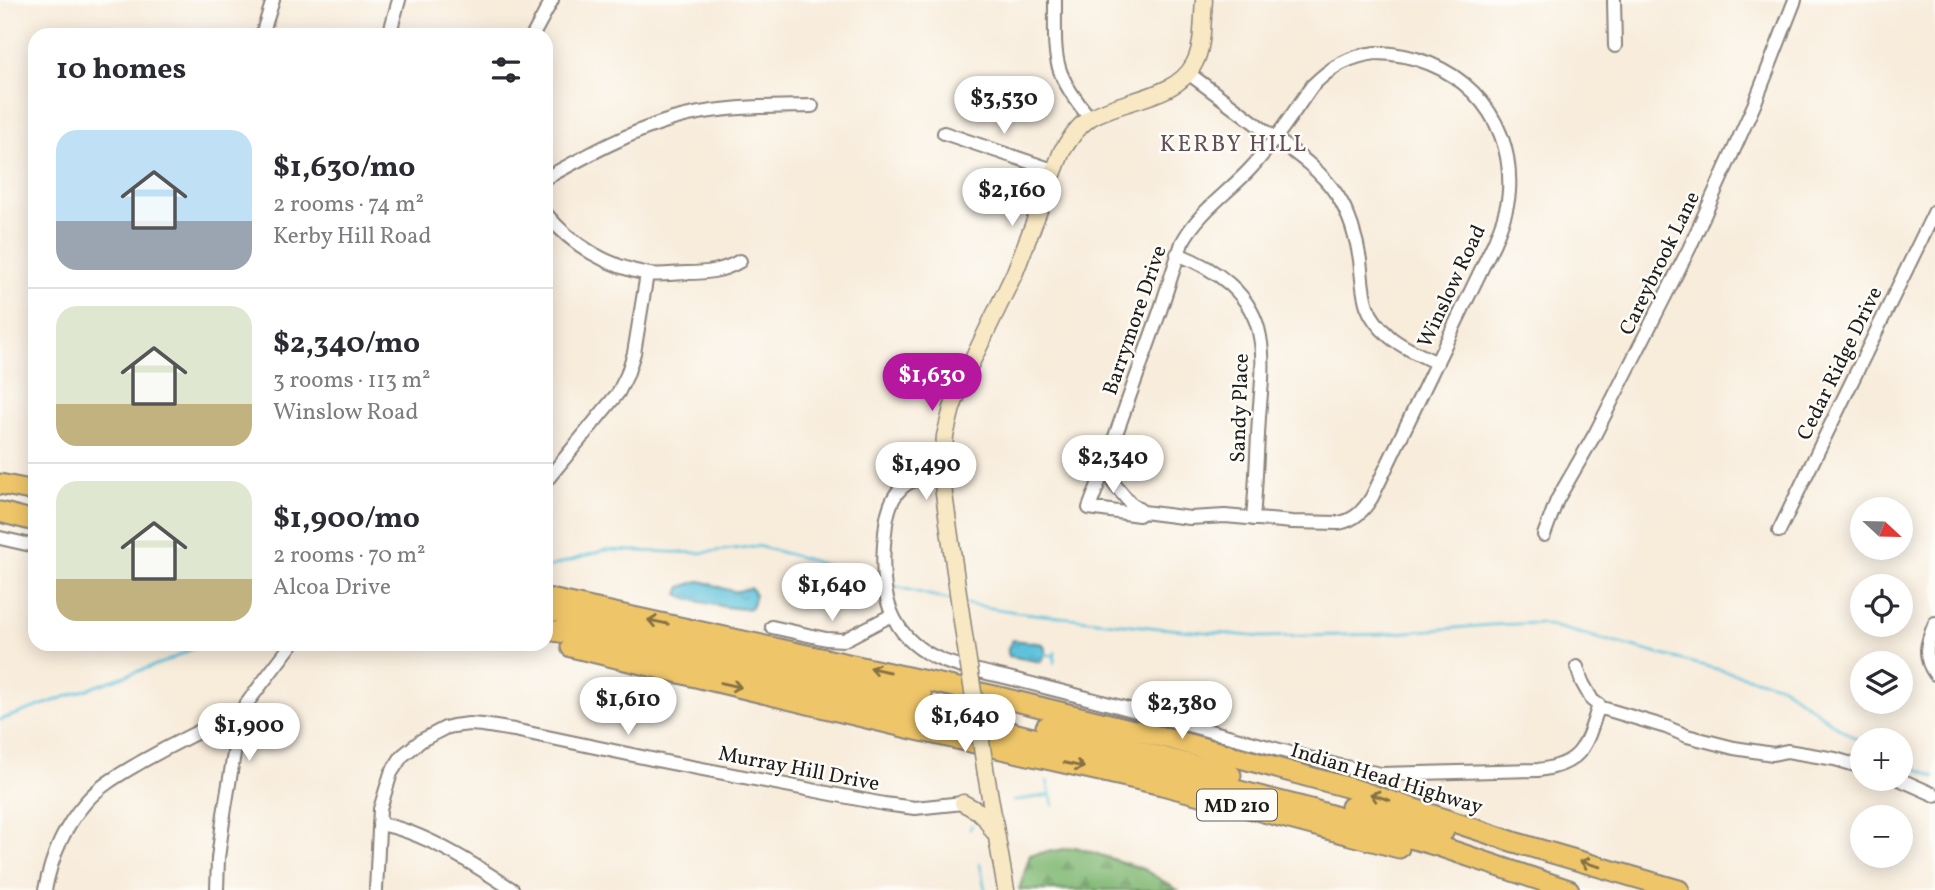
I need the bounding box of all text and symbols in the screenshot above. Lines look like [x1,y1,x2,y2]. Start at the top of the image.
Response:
text: 10 homes [56,49,186,91]
icon: filters [487,51,525,89]
pin: $3,530 [947,76,1061,136]
text: $3,530 [970,83,1038,115]
district label: KERBY HILL [1160,129,1308,161]
text: $1,630/mo [273,147,415,189]
icon: home [112,158,196,242]
pin: $2,160 [955,168,1069,228]
text: $2,160 [978,175,1046,207]
street label: Careybrook Lane [1613,187,1708,341]
text: 2 rooms · 74 m² [273,189,424,221]
street label: Winslow Road [1411,220,1494,353]
text: Kerby Hill Road [273,221,431,253]
street label: Barrymore Drive [1096,242,1175,399]
street label: Cedar Ridge Drive [1791,282,1890,445]
text: $2,340/mo [273,323,420,365]
icon: home [112,334,196,418]
street label: Sandy Place [1224,353,1257,463]
pin: $1,630 [875,354,989,413]
text: $1,630 [899,360,965,392]
text: 3 rooms · 113 m² [273,365,431,397]
text: Winslow Road [273,397,418,429]
pin: $2,340 [1056,435,1170,495]
pin: $1,490 [869,442,983,502]
text: $2,340 [1078,442,1148,474]
text: $1,490 [891,449,961,481]
north arrow [1850,497,1913,560]
map controls [1850,497,1913,868]
text: $1,900/mo [273,498,420,540]
icon: home [112,509,196,593]
text: 2 rooms · 70 m² [273,540,426,572]
pin: $1,640 [775,564,889,623]
text: $1,640 [798,570,866,602]
text: Alcoa Drive [273,572,391,604]
button: locate [1850,574,1913,637]
one-way arrow [647,614,670,628]
button: layers [1850,651,1913,714]
one-way arrow [870,663,892,676]
pin: $1,610 [571,678,685,737]
one-way arrow [720,679,742,692]
pin: $2,380 [1125,682,1239,741]
text: $1,610 [596,684,660,716]
text: $2,380 [1147,688,1217,720]
pin: $1,640 [908,694,1022,754]
text: $1,640 [931,701,999,733]
pin: $1,900 [192,704,306,763]
text: $1,900 [214,710,284,742]
button: + [1850,728,1913,791]
street label: Indian Head Highway [1287,736,1487,823]
street label: Murray Hill Drive [716,740,882,799]
one-way arrow [1062,759,1085,773]
road number: MD 210 [1197,790,1277,820]
one-way arrow [1369,790,1391,802]
button: − [1850,805,1913,868]
one-way arrow [1579,856,1601,869]

